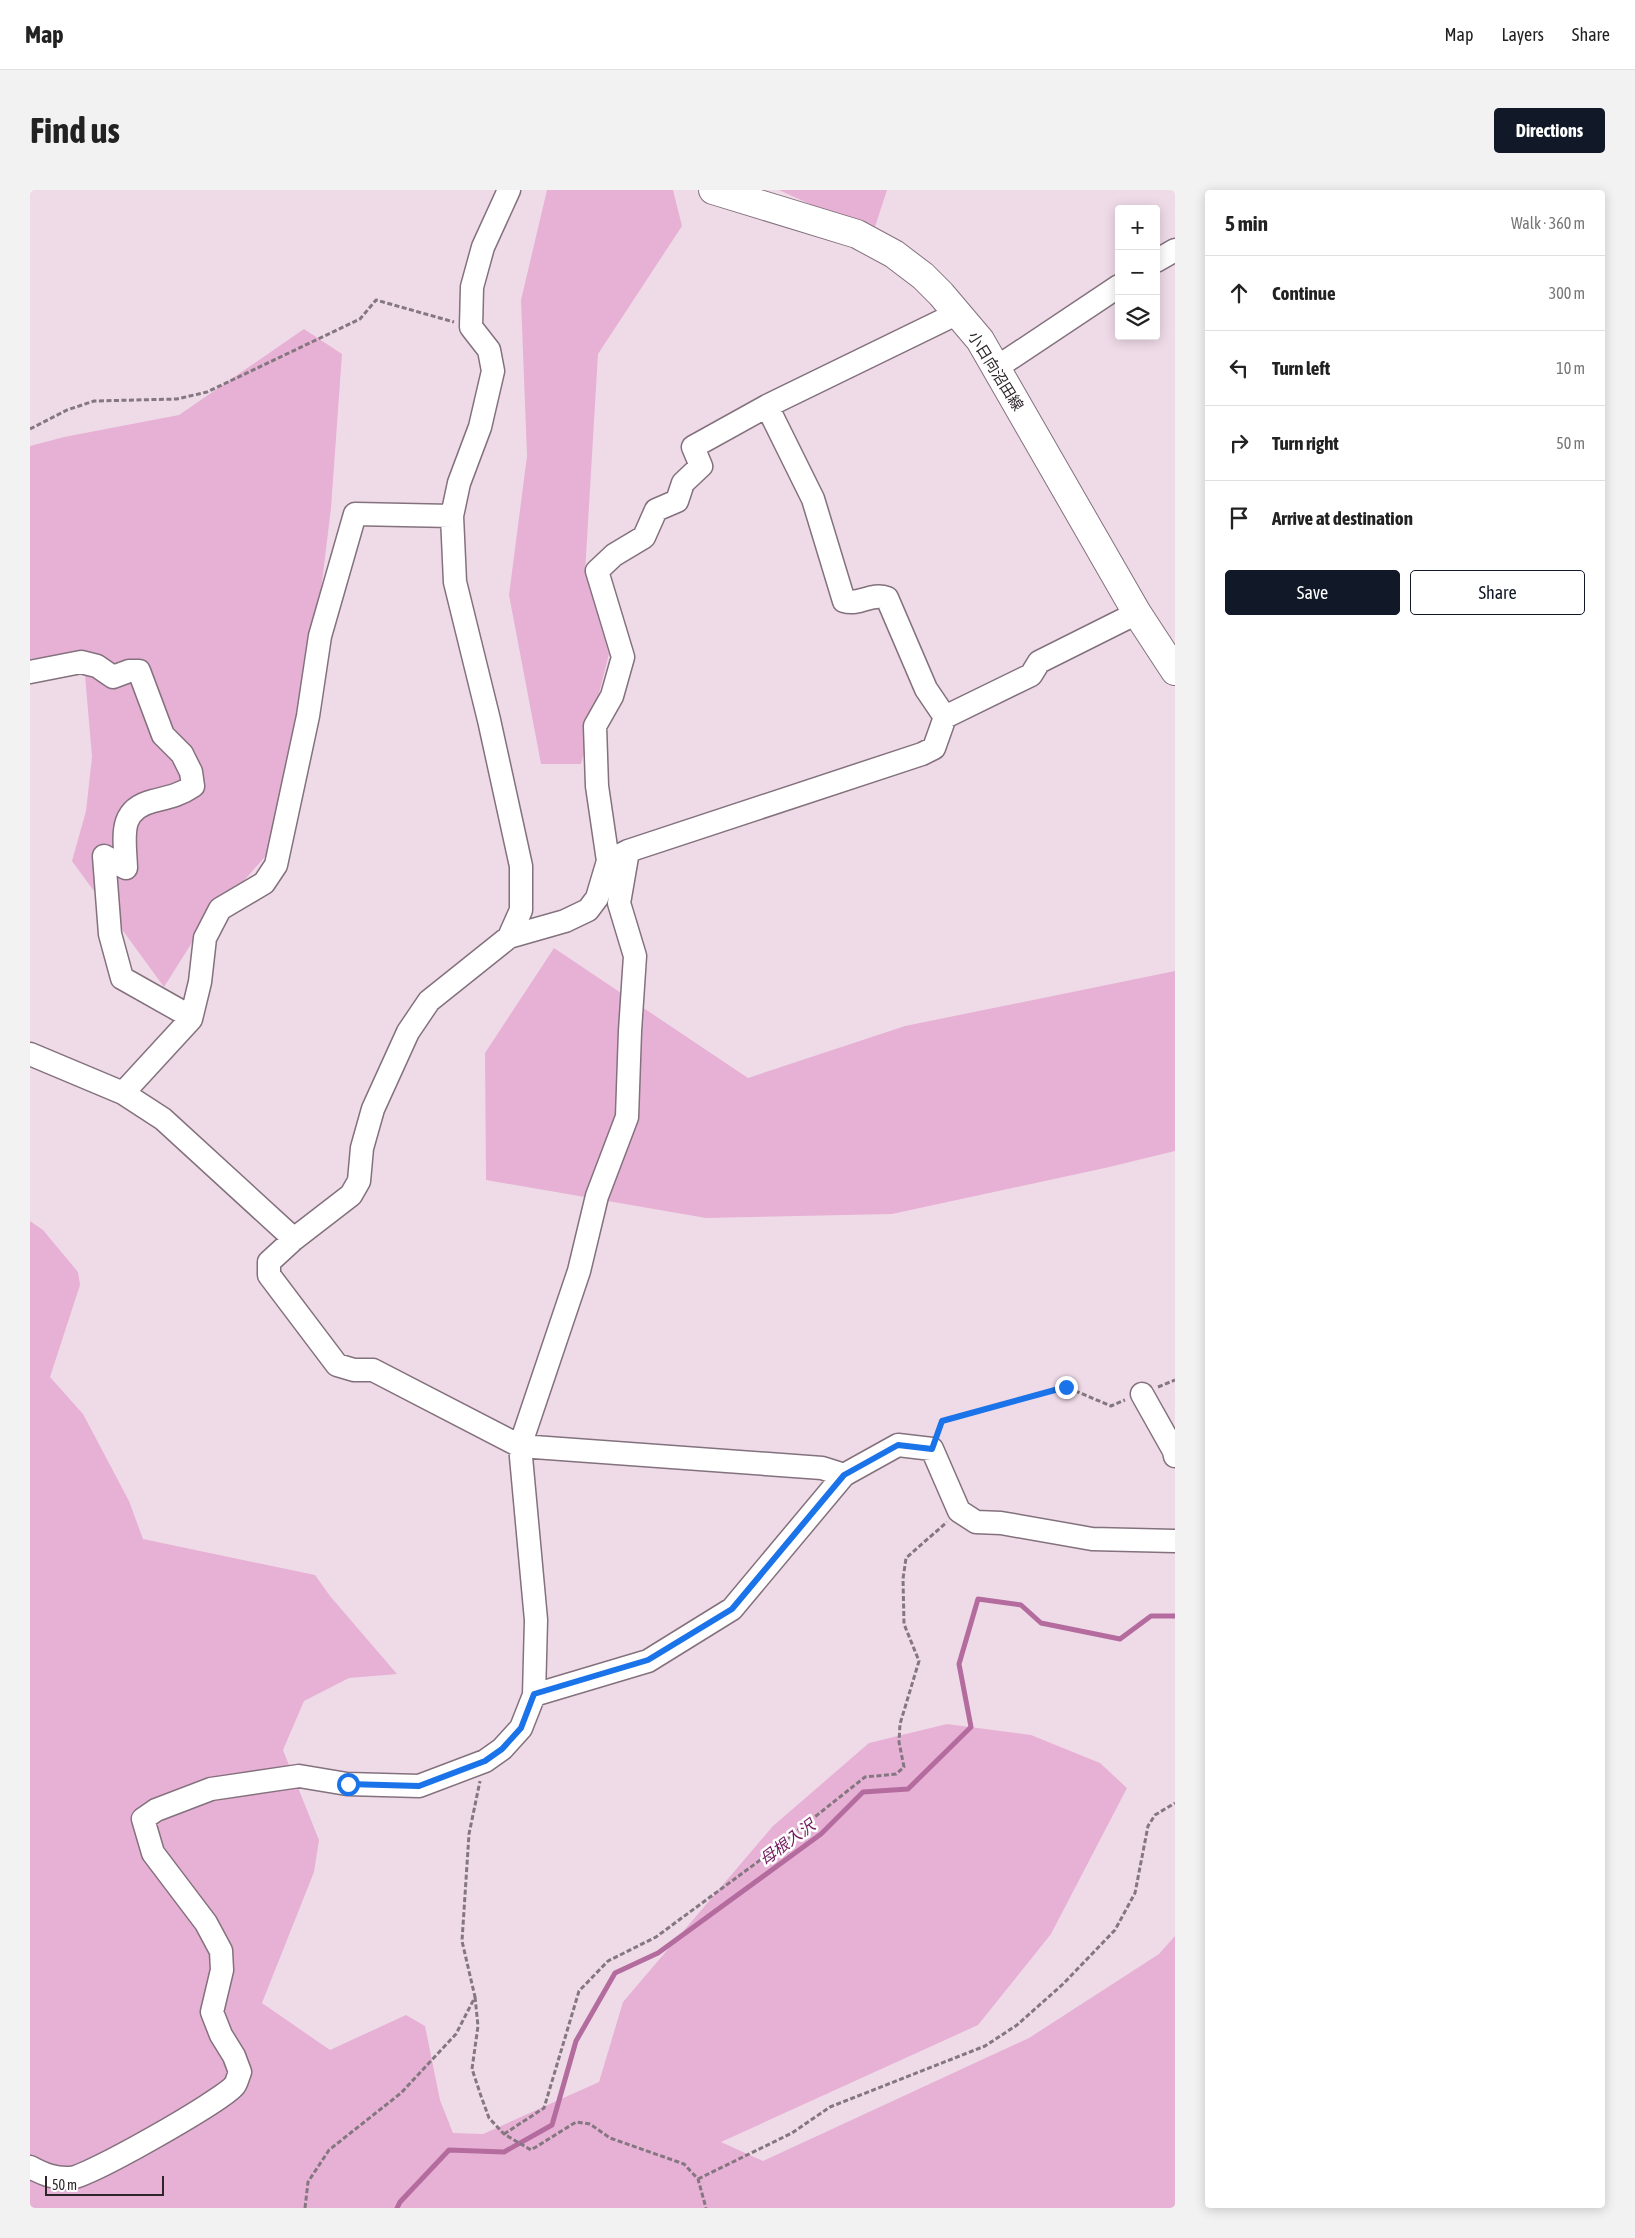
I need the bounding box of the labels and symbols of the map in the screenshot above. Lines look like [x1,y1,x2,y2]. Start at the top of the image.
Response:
street label: 小日向沼田線 [965,328,1027,414]
route end [1055,1376,1078,1399]
route start [337,1773,360,1796]
water label: 母根入沢 [756,1814,820,1868]
scale bar [45,2173,164,2196]

